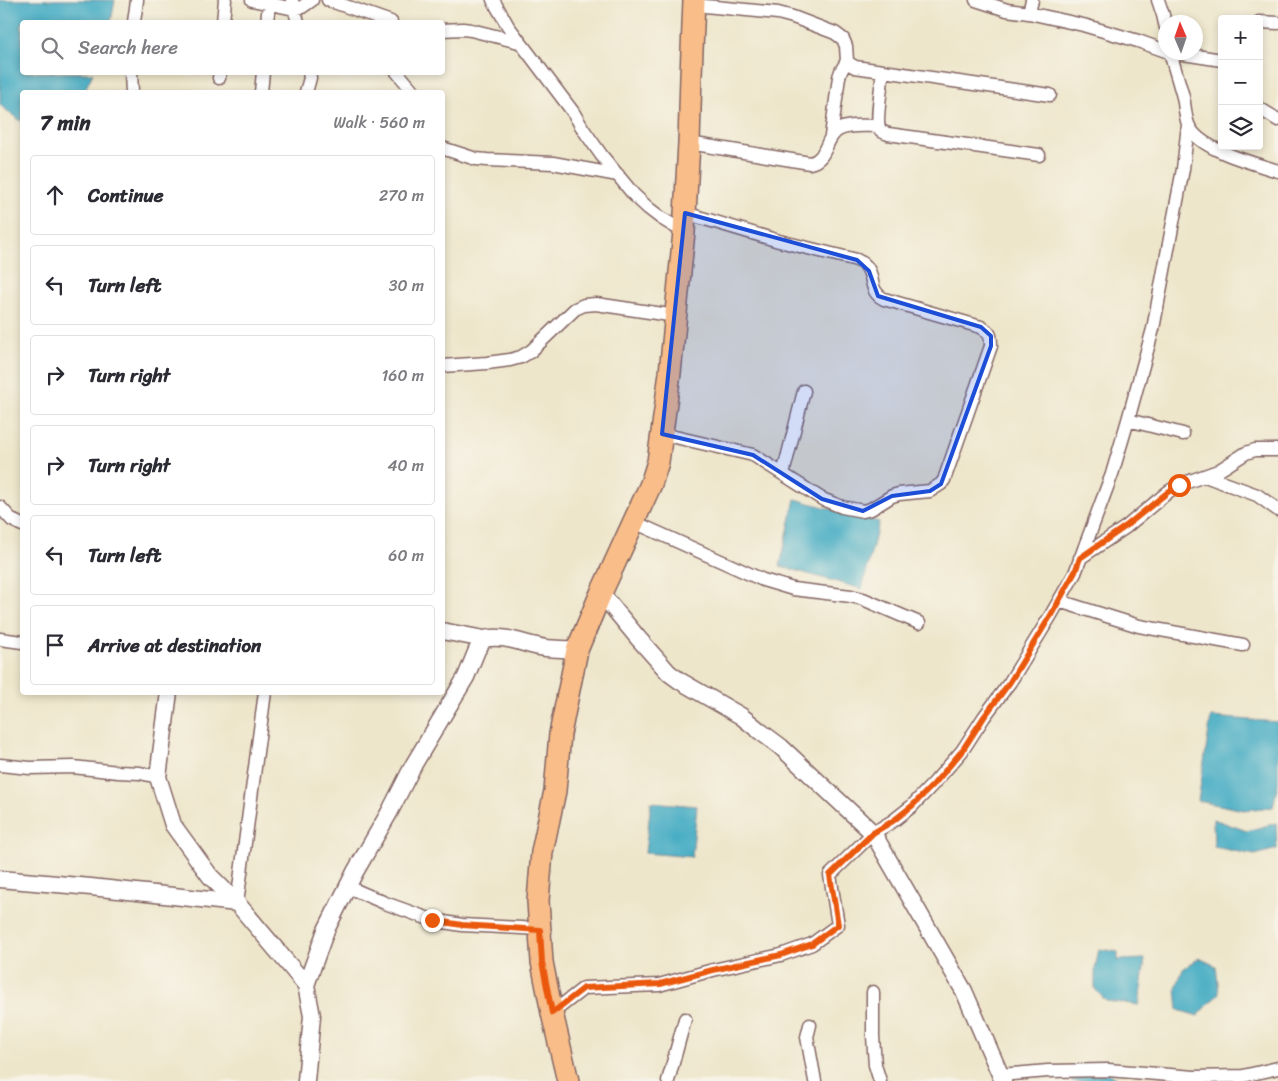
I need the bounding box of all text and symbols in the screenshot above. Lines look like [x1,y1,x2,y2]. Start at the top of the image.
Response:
north arrow [1158,15,1203,60]
map controls [1218,15,1263,150]
button: + [1218,15,1263,60]
search box [20,20,445,75]
text: Search here [78,31,178,64]
icon: search [38,34,66,62]
button: − [1218,60,1263,105]
text: 7 min [40,104,91,142]
button: layers [1218,105,1263,150]
text: Walk · 560 m [334,108,425,137]
text: Continue [88,179,164,212]
icon: ahead [41,181,69,209]
text: 270 m [379,181,424,210]
text: Turn left [88,269,161,302]
icon: left [41,271,69,299]
text: 30 m [389,271,424,300]
text: Turn right [88,359,170,392]
icon: right [41,361,69,389]
text: 160 m [381,361,424,390]
text: Turn right [88,449,170,482]
icon: right [41,451,69,479]
text: 40 m [387,451,424,480]
route start [1168,474,1191,497]
text: Turn left [88,539,161,572]
icon: left [41,541,69,569]
text: 60 m [388,541,424,570]
text: Arrive at destination [88,629,261,662]
icon: arrive [41,631,69,659]
route end [421,909,444,932]

